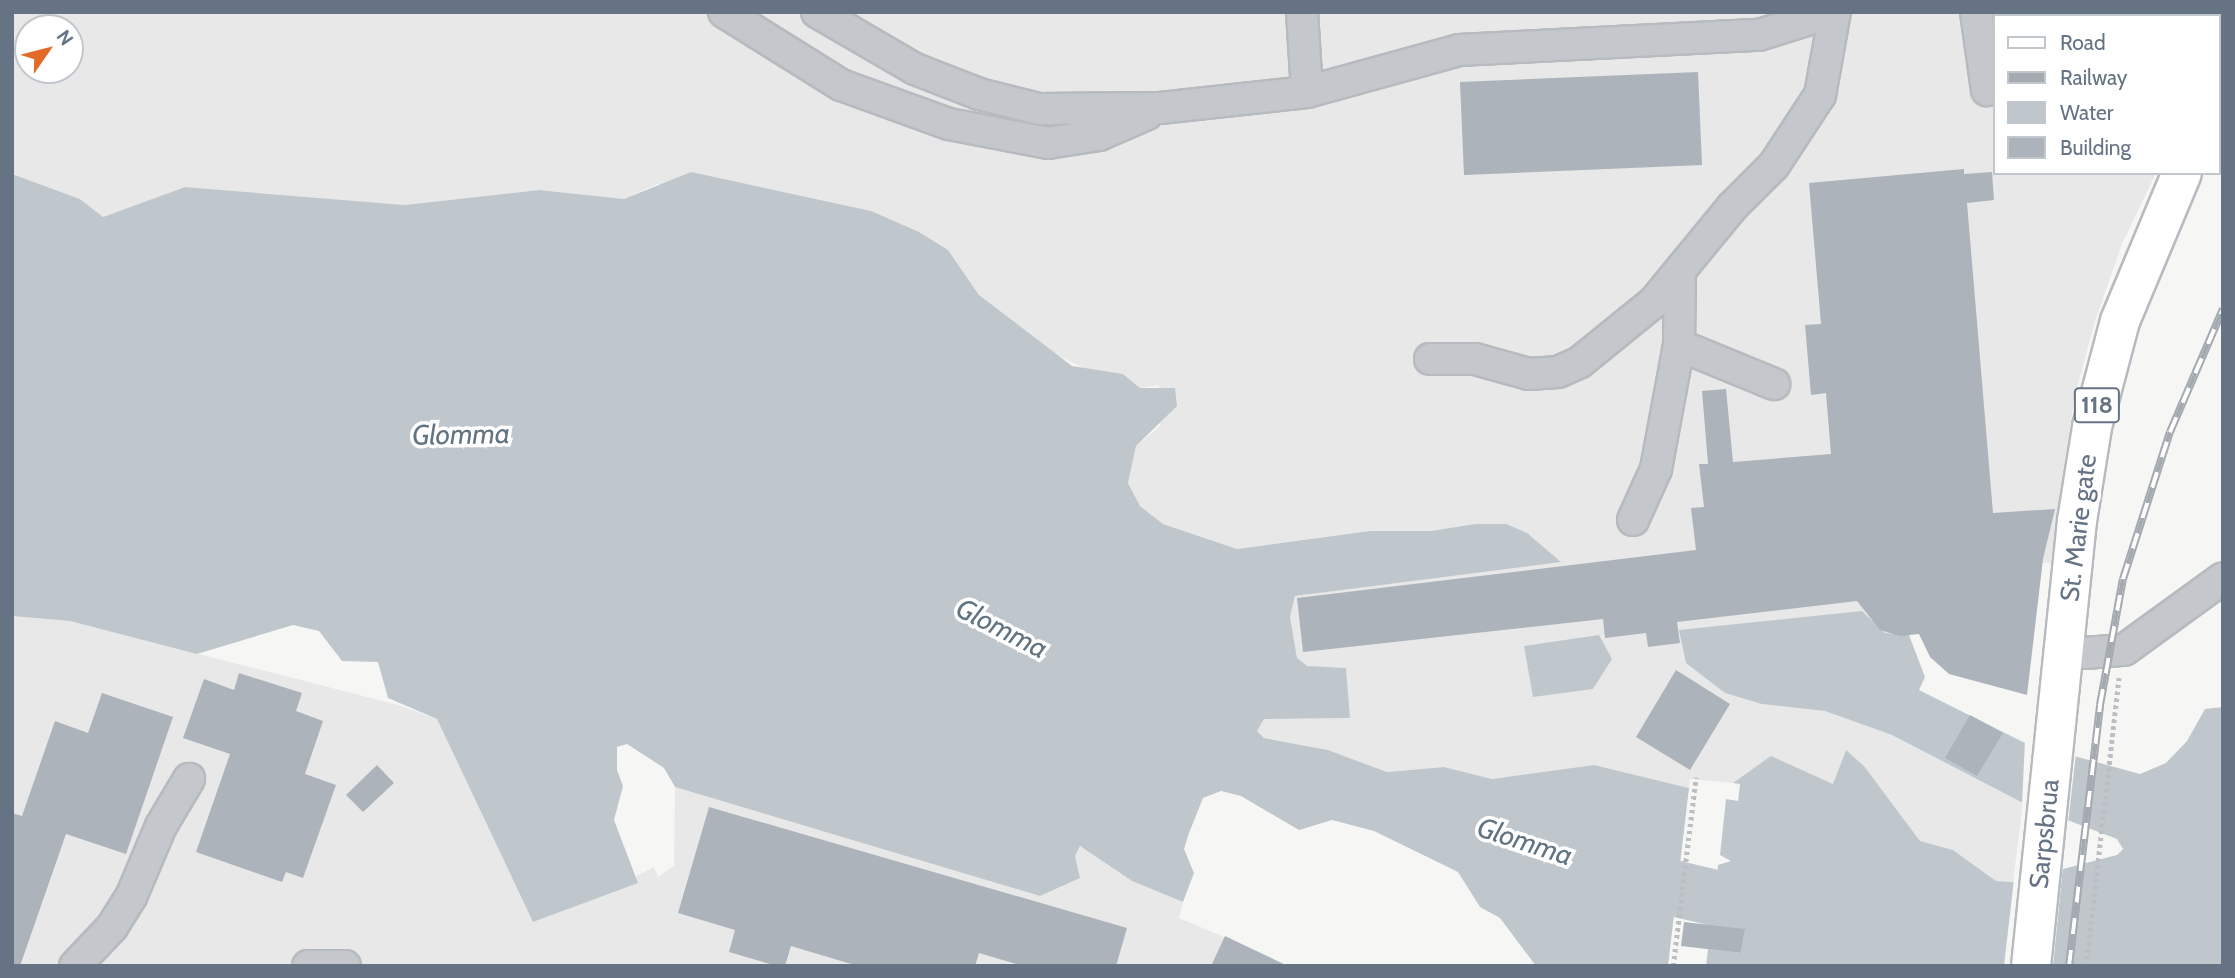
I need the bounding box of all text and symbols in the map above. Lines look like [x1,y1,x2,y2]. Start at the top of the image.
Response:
north arrow [14,14,84,84]
legend [1994,14,2221,175]
text: N [52,26,78,50]
text: Road [2060,30,2106,55]
text: Railway [2060,65,2127,90]
text: Water [2060,100,2113,125]
text: Building [2060,135,2131,160]
road number: 118 [2072,384,2122,426]
water label: Glomma [412,416,510,452]
street label: St. Marie gate [2054,453,2104,603]
water label: Glomma [951,591,1053,665]
street label: Sarpsbrua [2024,778,2066,890]
water label: Glomma [1473,810,1577,872]

